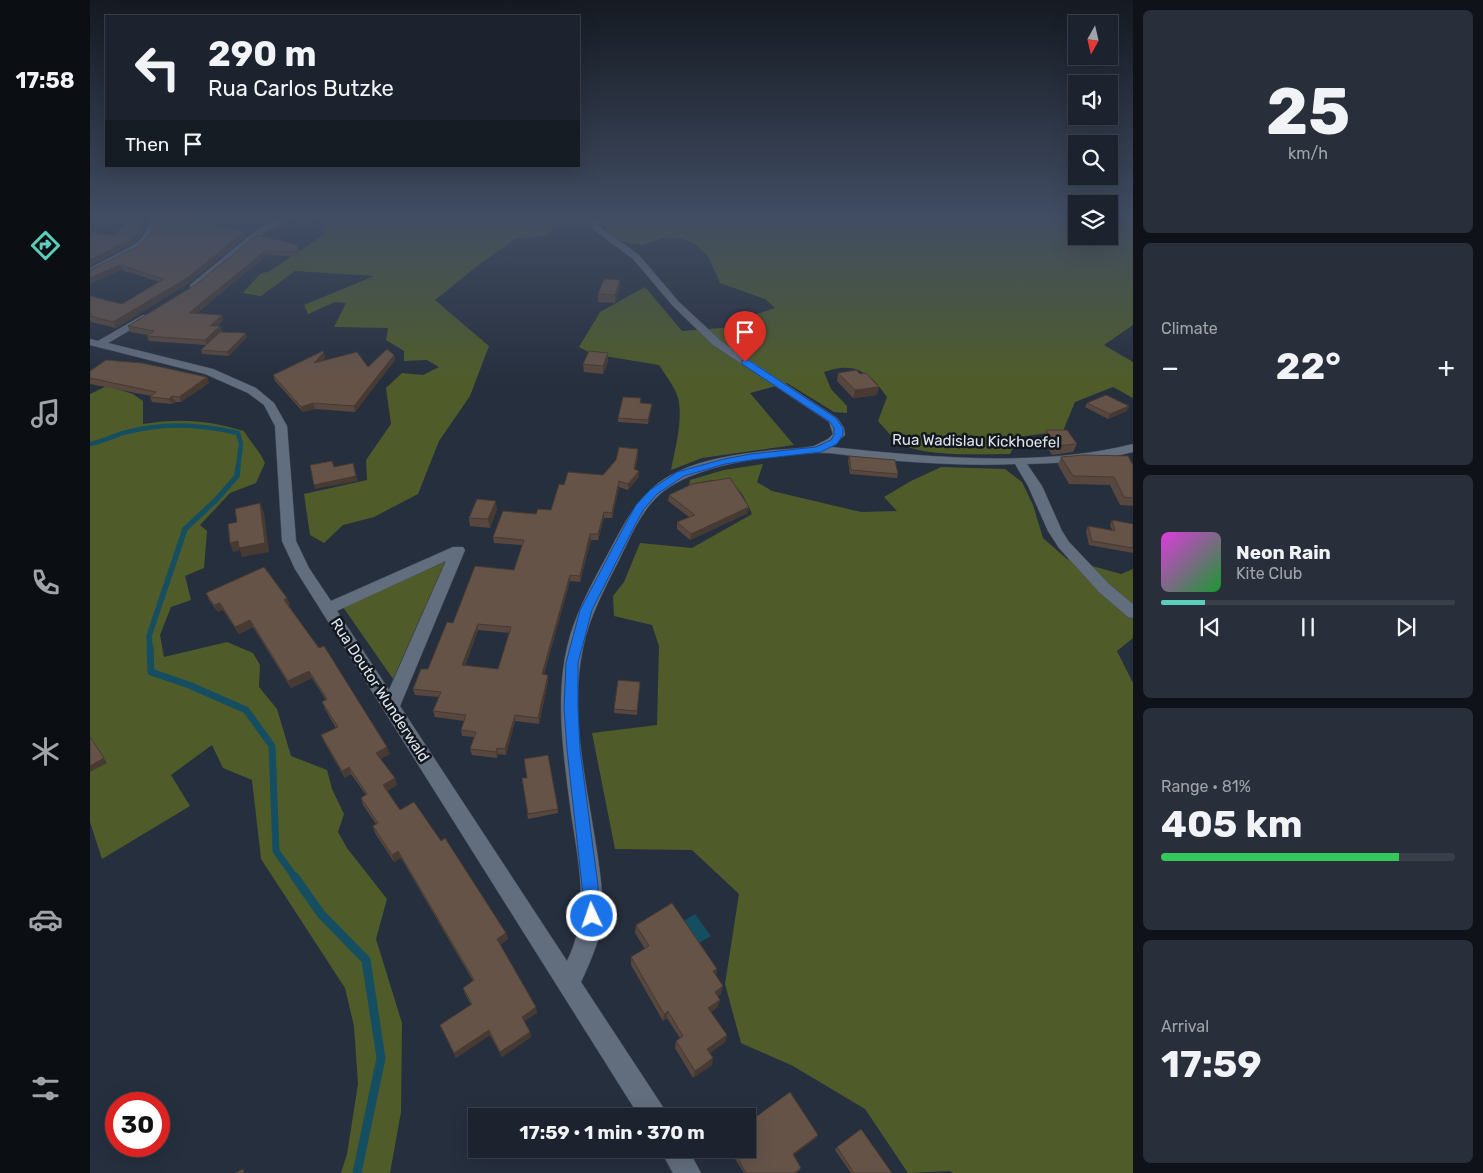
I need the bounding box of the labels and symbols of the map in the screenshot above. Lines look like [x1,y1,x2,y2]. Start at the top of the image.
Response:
north arrow [1068,15,1118,65]
pin [724,311,766,362]
street label: Rua Wadislau Kickhoefel [892,431,1060,451]
street label: Rua Doutor Wunderwald [327,615,433,765]
position arrow [565,889,617,941]
speed limit sign: 30 [105,1092,170,1157]

